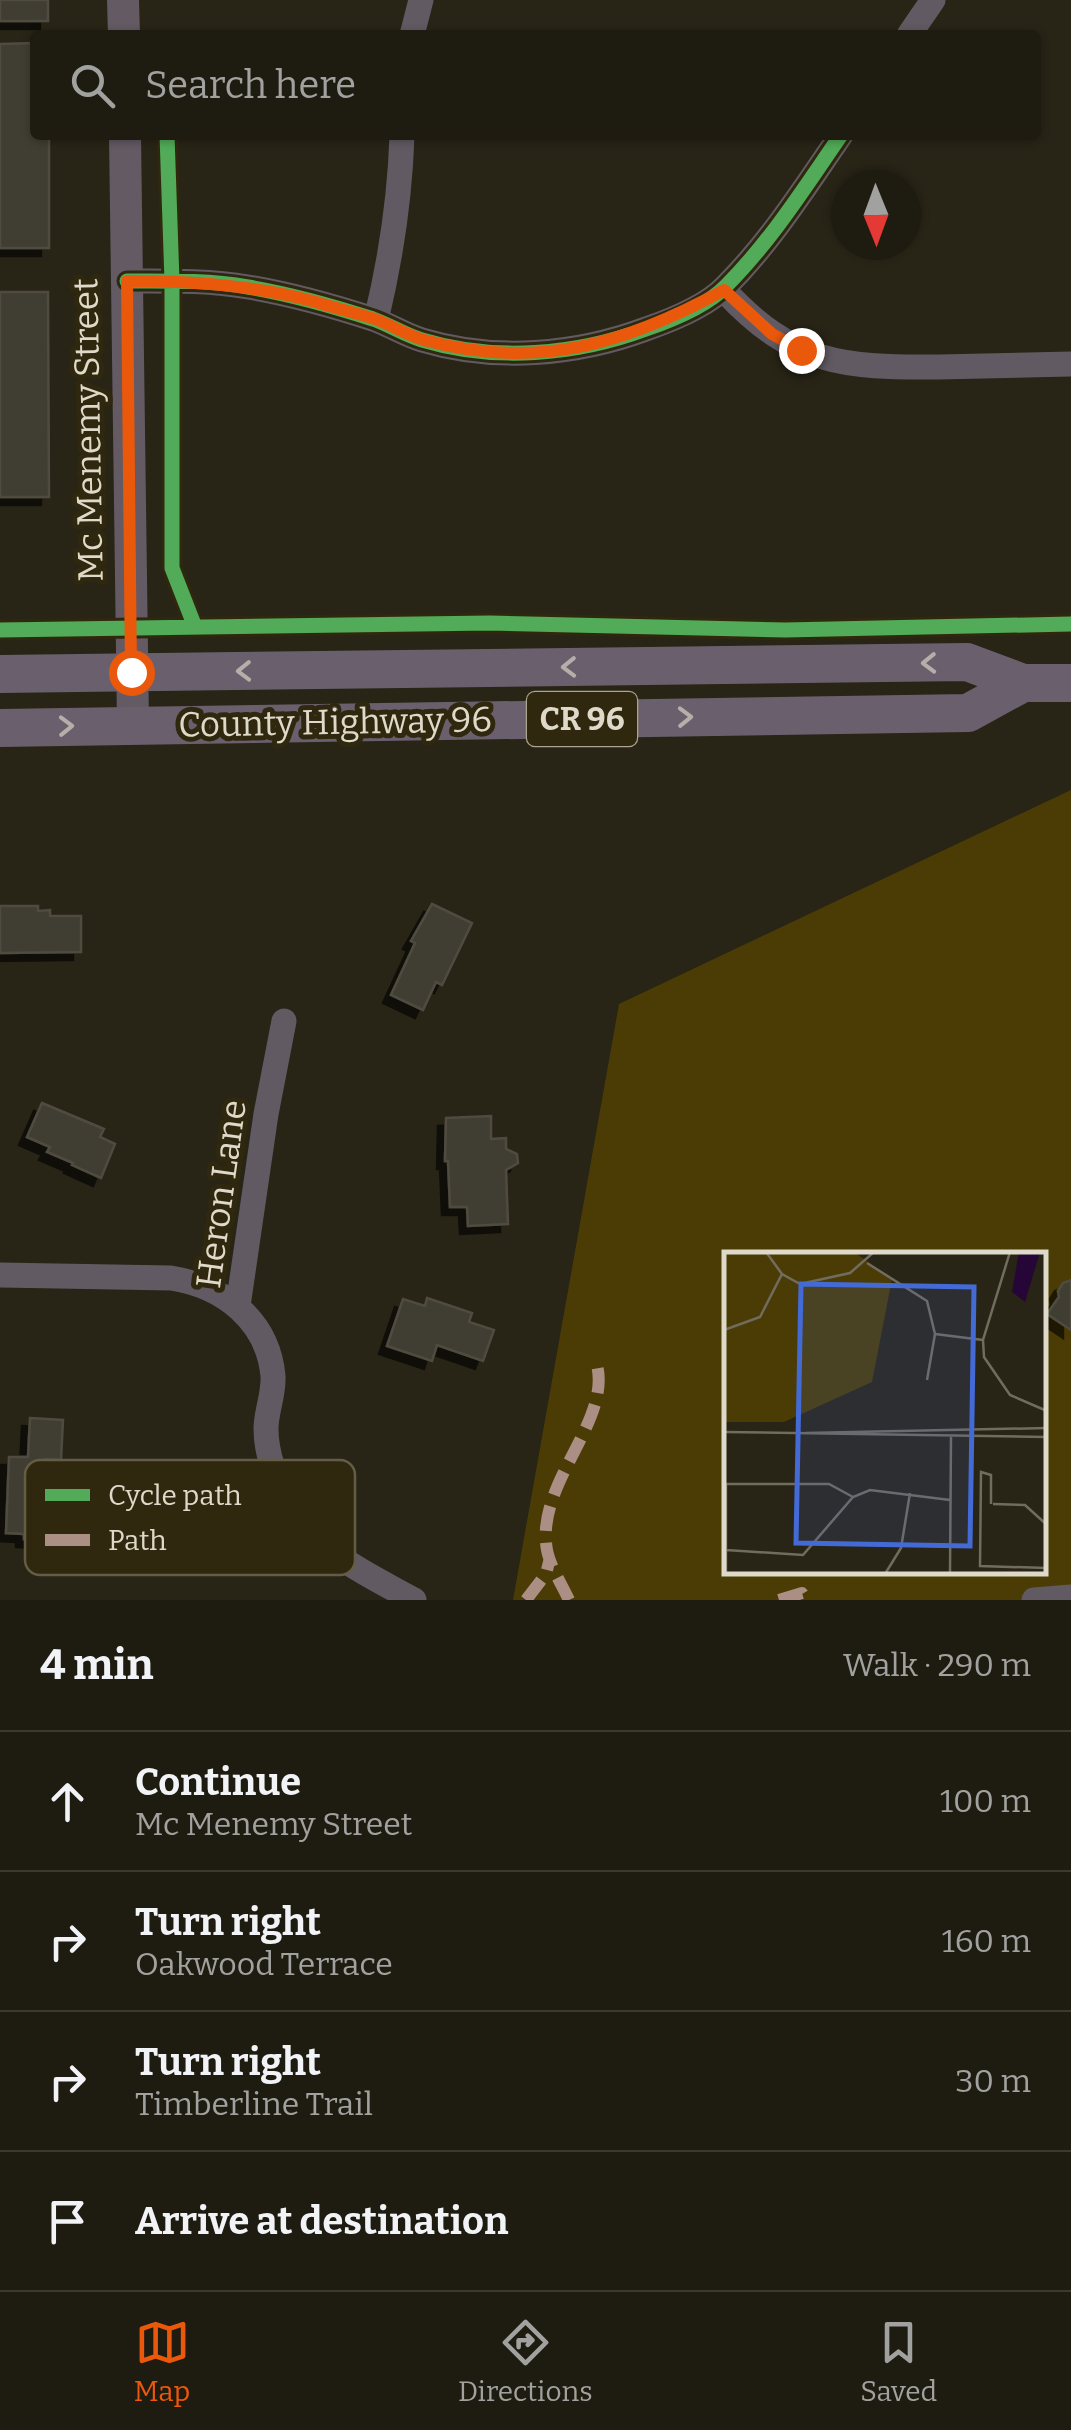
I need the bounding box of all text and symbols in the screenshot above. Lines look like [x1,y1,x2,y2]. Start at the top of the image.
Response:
search box [30,30,1041,140]
icon: search [65,58,120,113]
text: Search here [145,62,356,108]
north arrow [831,170,921,260]
street label: Mc Menemy Street [64,278,112,582]
route end [779,328,825,374]
route start [109,650,155,696]
one-way arrow [921,652,937,673]
one-way arrow [561,656,576,678]
one-way arrow [236,660,252,681]
road number: CR 96 [527,692,637,746]
street label: County Highway 96 [178,698,492,746]
one-way arrow [678,706,694,728]
one-way arrow [60,715,75,737]
street label: Heron Lane [187,1097,255,1291]
inset map [724,1252,1046,1575]
legend [25,1460,355,1575]
text: Cycle path [108,1479,242,1512]
text: Path [108,1524,167,1557]
text: 4 min [40,1640,154,1690]
text: Walk · 290 m [843,1646,1031,1684]
text: Continue [135,1759,301,1805]
icon: ahead [40,1774,95,1829]
text: 100 m [940,1782,1031,1820]
text: Mc Menemy Street [135,1805,412,1843]
text: Turn right [135,1899,321,1945]
icon: right [40,1914,95,1969]
text: 160 m [942,1922,1031,1960]
text: Oakwood Terrace [135,1945,393,1983]
text: Turn right [135,2039,321,2085]
icon: right [40,2054,95,2109]
text: 30 m [955,2062,1031,2100]
text: Timberline Trail [135,2085,373,2123]
icon: arrive [40,2194,95,2249]
text: Arrive at destination [135,2198,508,2244]
tab: Map [134,2315,190,2408]
tab: Directions [458,2315,593,2408]
tab: Saved [860,2315,937,2408]

